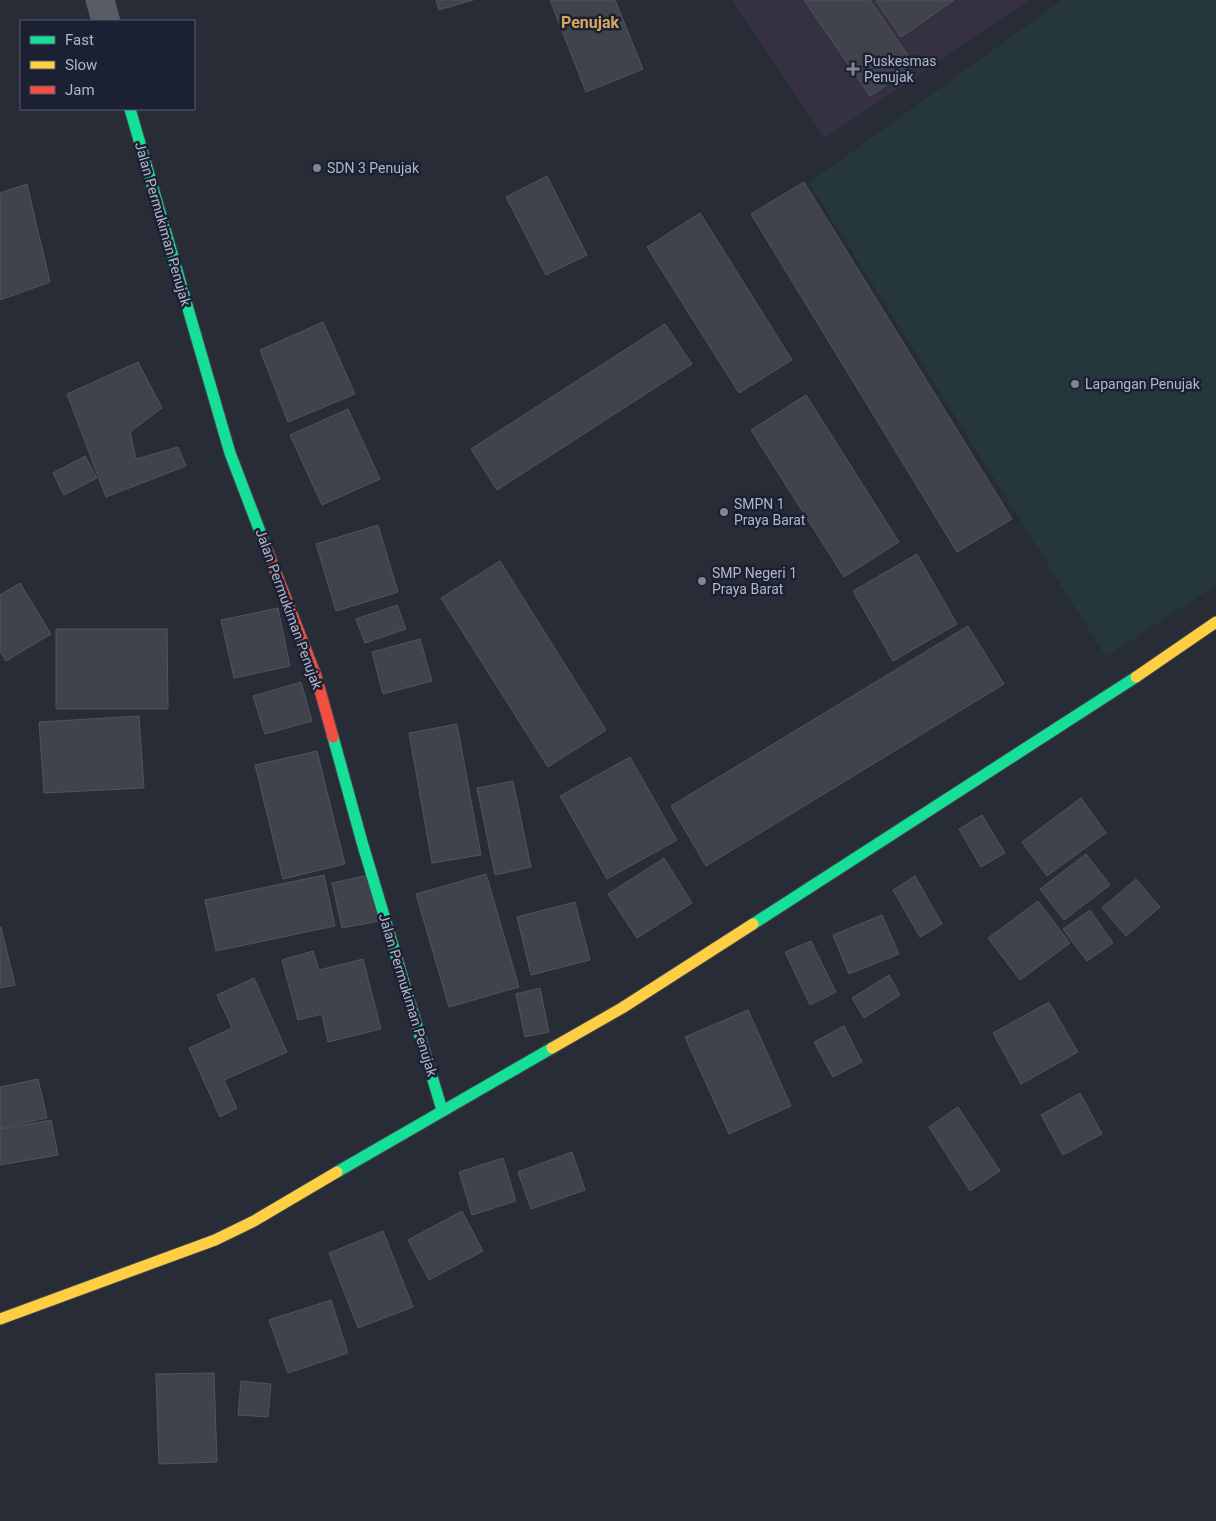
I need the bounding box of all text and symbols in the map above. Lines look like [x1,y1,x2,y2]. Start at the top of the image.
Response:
district label: Penujak [561,13,619,32]
legend [20,20,195,110]
text: Fast [65,31,94,49]
place label: Puskesmas Penujak [864,53,937,85]
text: Slow [65,56,97,74]
marker: Puskesmas Penujak [846,62,860,76]
text: Jam [65,81,95,99]
street label: Jalan Permukiman Penujak [132,140,194,309]
place label: SDN 3 Penujak [327,160,420,176]
marker: SDN 3 Penujak [311,162,323,174]
place label: Lapangan Penujak [1085,376,1201,392]
marker: Lapangan Penujak [1069,378,1081,390]
place label: SMPN 1 Praya Barat [734,496,806,528]
marker: SMPN 1 Praya Barat [718,506,730,518]
street label: Jalan Permukiman Penujak [252,527,326,692]
place label: SMP Negeri 1 Praya Barat [712,565,797,597]
marker: SMP Negeri 1 Praya Barat [696,575,708,587]
street label: Jalan Permukiman Penujak [376,911,441,1079]

